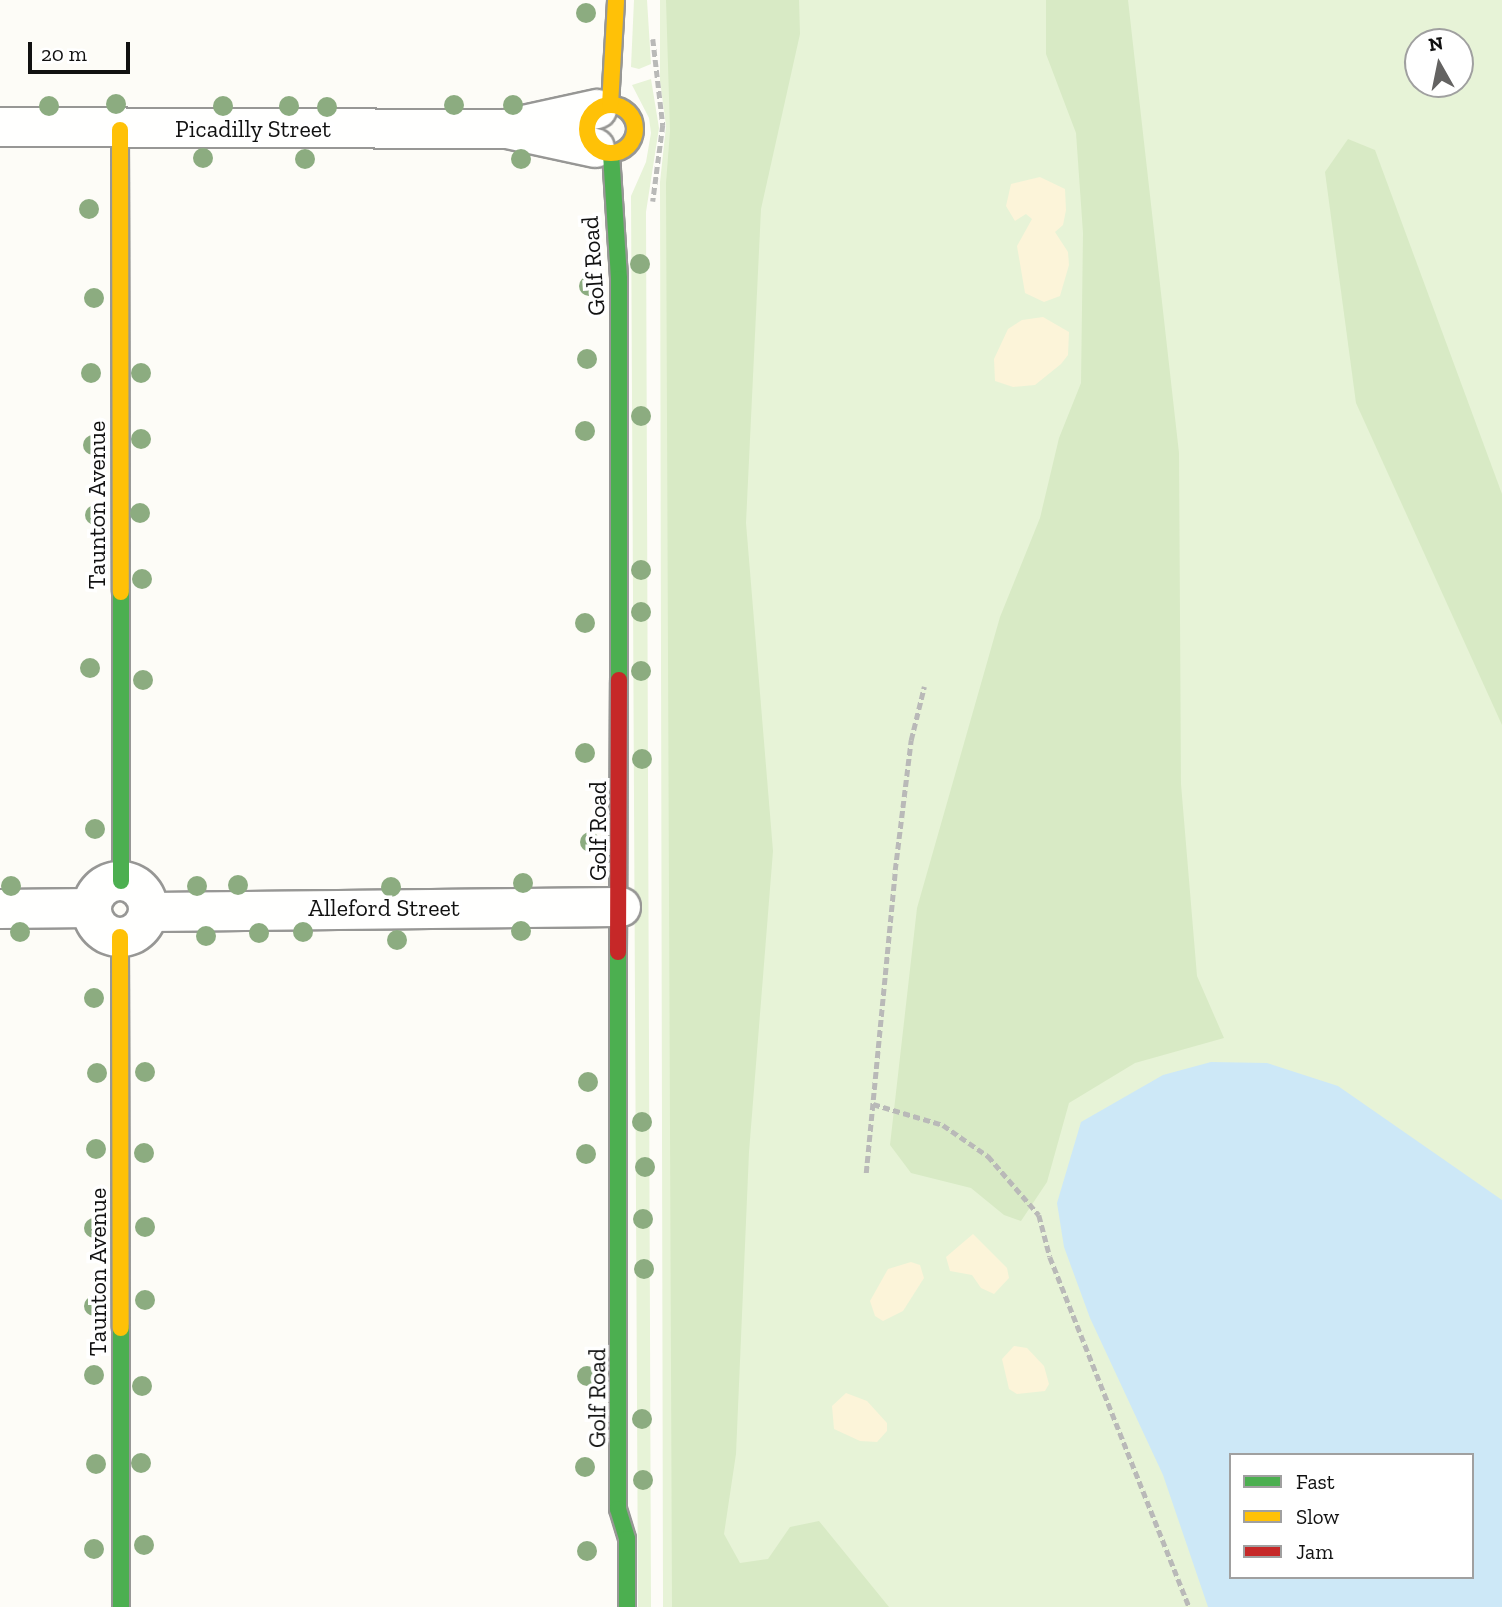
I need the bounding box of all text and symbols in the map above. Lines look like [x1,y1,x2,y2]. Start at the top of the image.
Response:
scale bar [32,28,133,72]
north arrow [1404,28,1474,98]
text: N [1427,31,1445,56]
text: 20 m [41,41,87,66]
street label: Picadilly Street [175,115,331,143]
street label: Golf Road [575,215,611,317]
street label: Taunton Avenue [83,420,111,590]
street label: Golf Road [584,781,612,881]
street label: Alleford Street [308,894,460,922]
street label: Taunton Avenue [84,1187,112,1357]
street label: Golf Road [583,1348,611,1448]
legend [1229,1453,1474,1579]
text: Fast [1296,1469,1335,1494]
text: Slow [1296,1504,1339,1529]
text: Jam [1296,1539,1333,1564]

